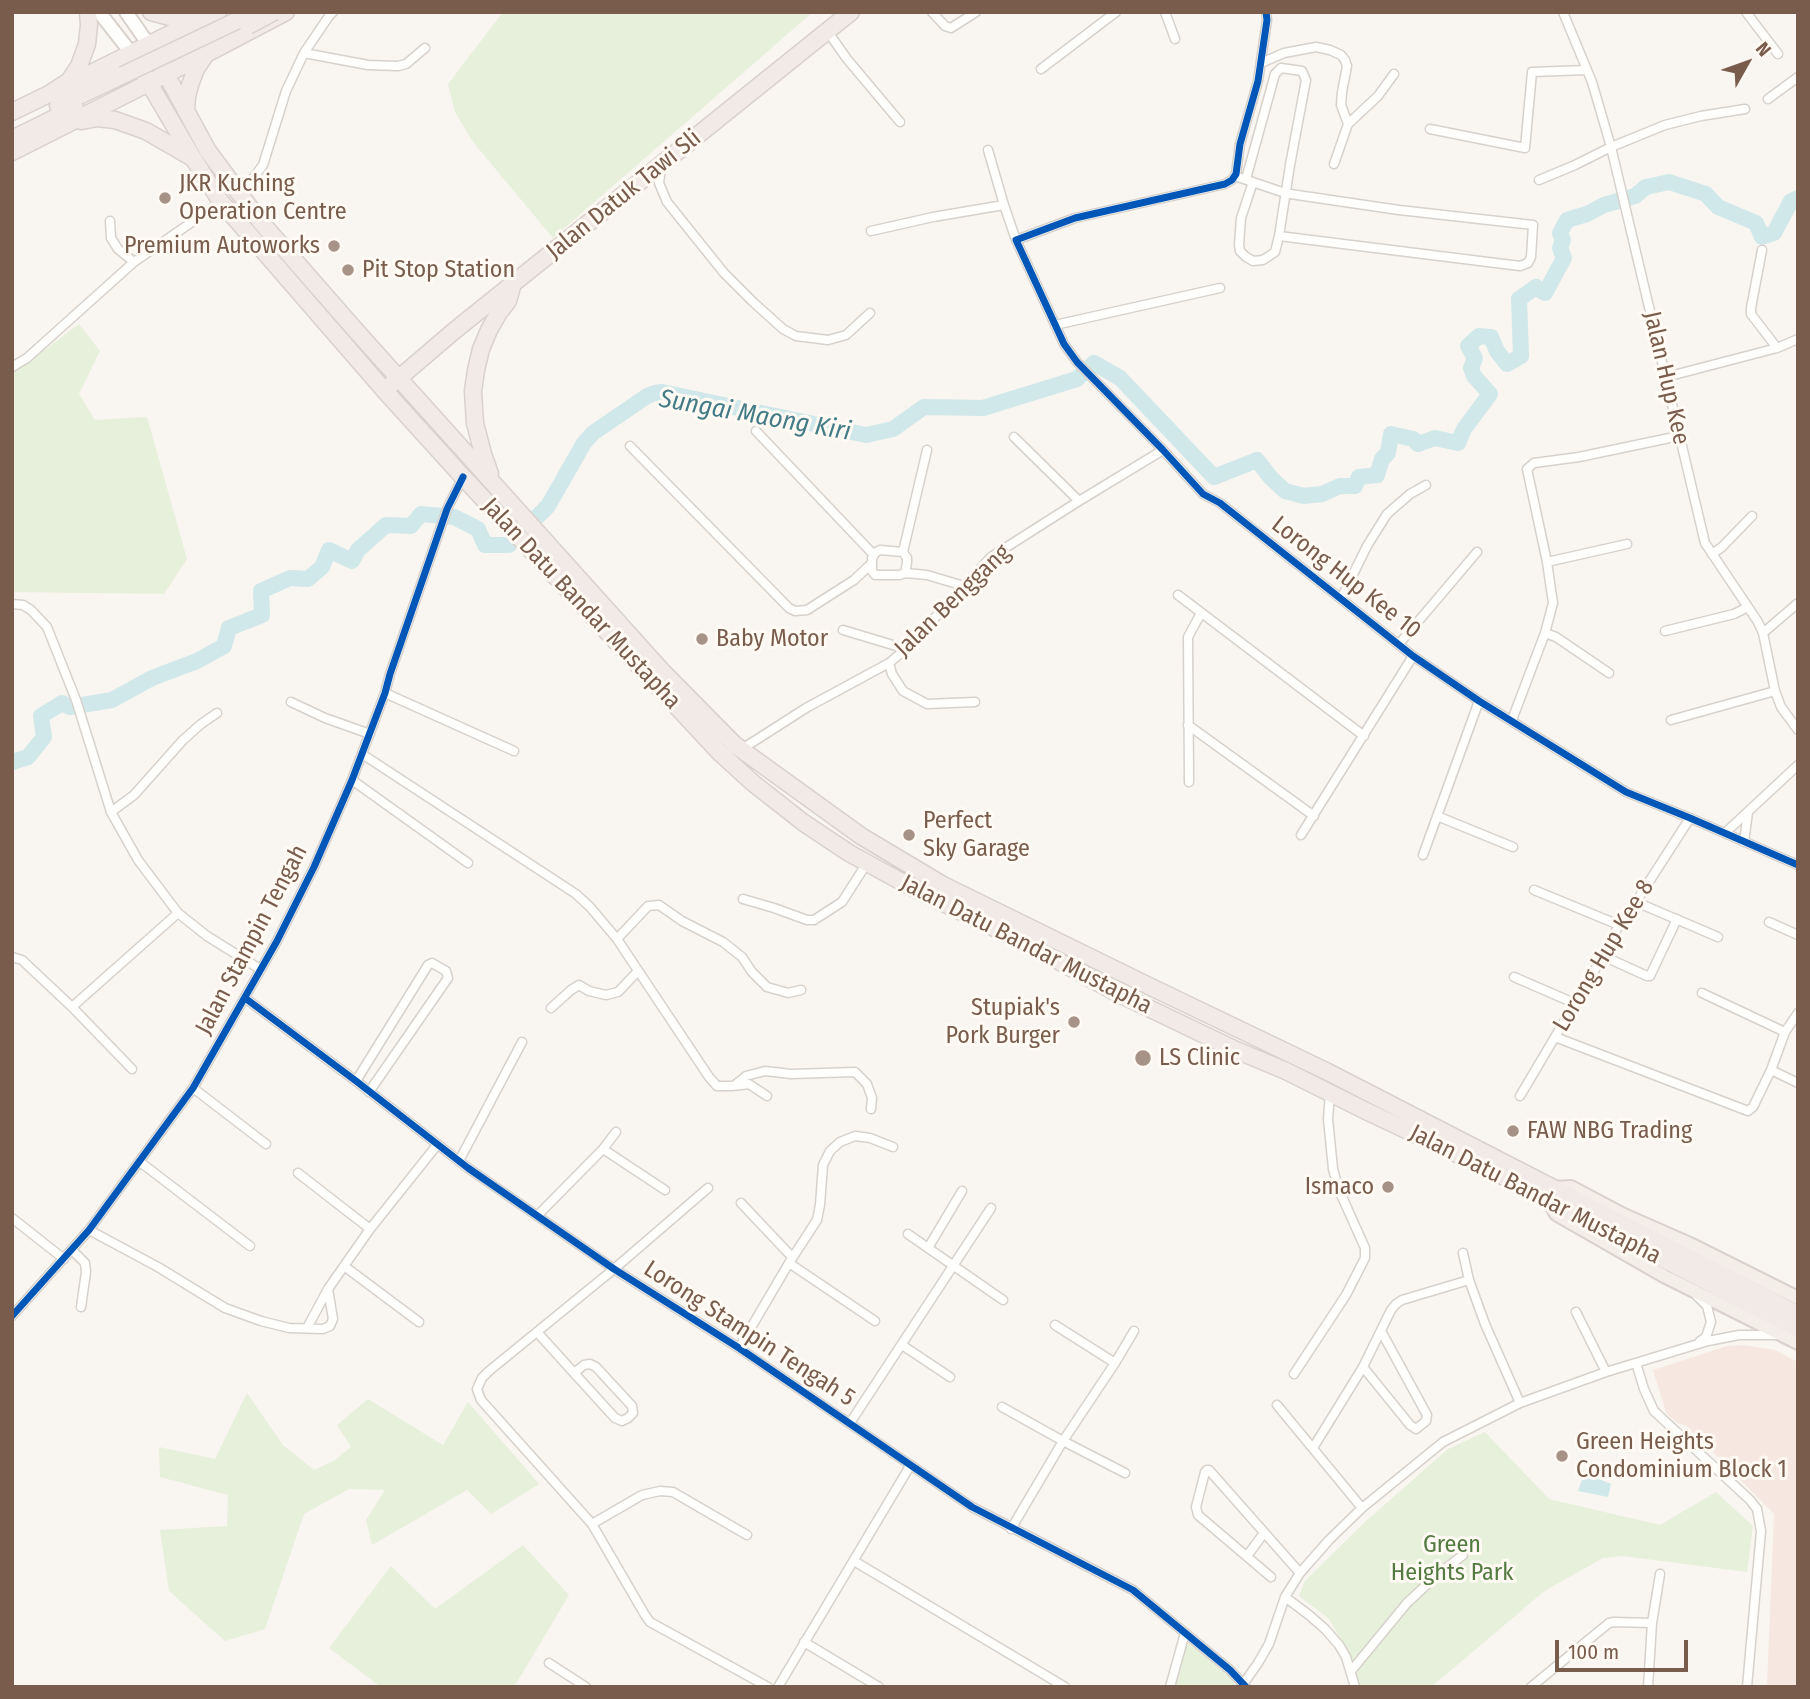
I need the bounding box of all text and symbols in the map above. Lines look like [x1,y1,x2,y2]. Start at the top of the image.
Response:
north arrow [1712,28,1782,98]
text: N [1751,37,1776,61]
street label: Jalan Datuk Tawi Sli [541,124,707,266]
place label: JKR Kuching Operation Centre [179,170,347,226]
marker: JKR Kuching Operation Centre [157,190,173,206]
place label: Premium Autoworks [124,232,320,260]
marker: Premium Autoworks [326,238,342,254]
place label: Pit Stop Station [362,256,515,284]
marker: Pit Stop Station [340,262,356,278]
street label: Jalan Hup Kee [1637,309,1695,447]
water label: Sungai Maong Kiri [657,384,853,448]
street label: Jalan Datu Bandar Mustapha [476,492,686,716]
street label: Lorong Hup Kee 10 [1266,511,1426,645]
street label: Jalan Benggang [889,539,1017,663]
place label: Baby Motor [716,625,828,653]
marker: Baby Motor [694,631,710,647]
place label: Perfect Sky Garage [923,807,1030,863]
marker: Perfect Sky Garage [901,827,917,843]
street label: Jalan Stampin Tengah [190,840,314,1040]
street label: Jalan Datu Bandar Mustapha [895,869,1157,1021]
street label: Lorong Hup Kee 8 [1547,875,1661,1037]
place label: Stupiak's Pork Burger [945,994,1060,1050]
marker: Stupiak's Pork Burger [1066,1014,1082,1030]
place label: LS Clinic [1159,1044,1240,1072]
marker: LS Clinic [1133,1048,1153,1068]
place label: FAW NBG Trading [1527,1117,1692,1145]
street label: Jalan Datu Bandar Mustapha [1404,1119,1666,1271]
marker: FAW NBG Trading [1505,1123,1521,1139]
place label: Ismaco [1305,1173,1374,1201]
marker: Ismaco [1380,1179,1396,1195]
street label: Lorong Stampin Tengah 5 [638,1255,860,1413]
place label: Green Heights Condominium Block 1 [1576,1428,1787,1484]
marker: Green Heights Condominium Block 1 [1554,1448,1570,1464]
park label: Green Heights Park [1391,1531,1513,1587]
scale bar [1558,1626,1691,1670]
text: 100 m [1568,1639,1619,1665]

